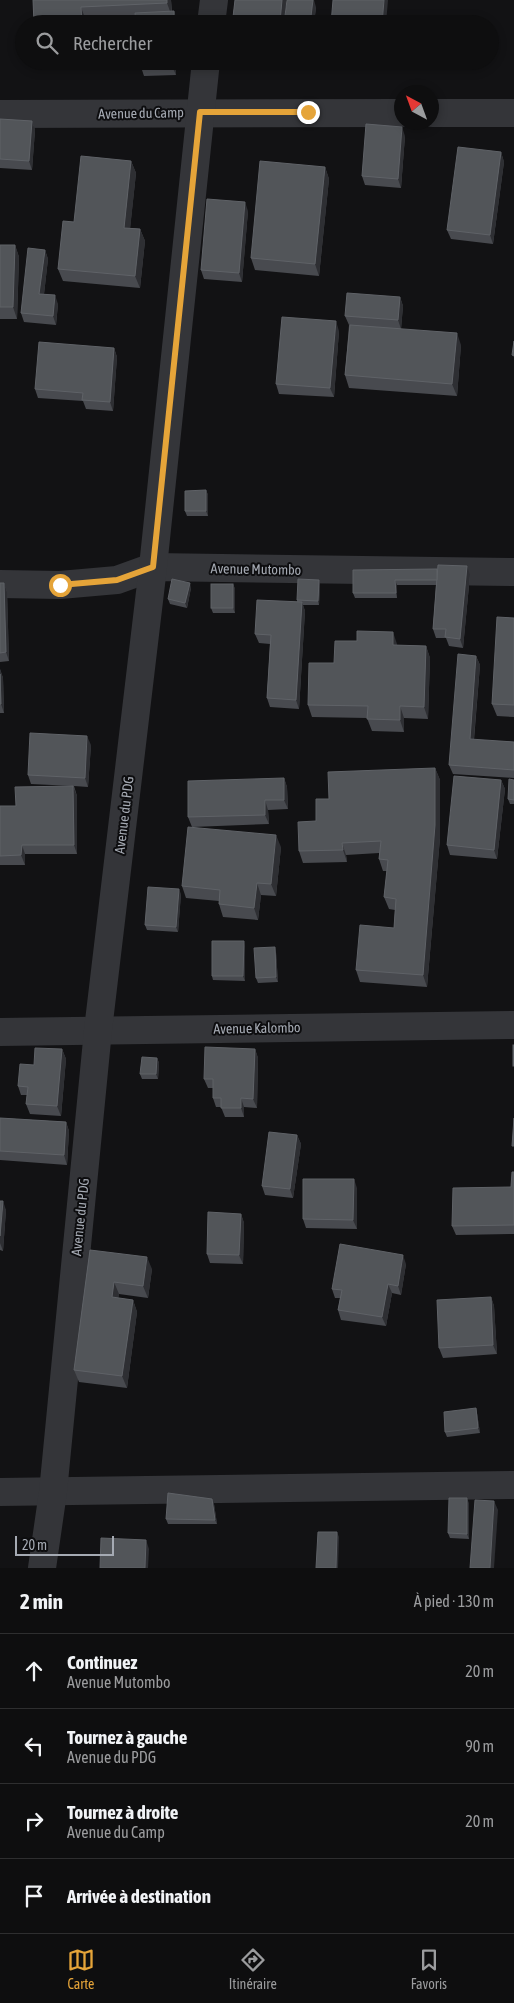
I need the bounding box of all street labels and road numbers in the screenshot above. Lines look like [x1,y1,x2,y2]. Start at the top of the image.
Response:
street label: Avenue du Camp [98,104,184,122]
street label: Avenue Mutombo [211,560,301,578]
street label: Avenue du PDG [111,775,137,855]
street label: Avenue Kalombo [213,1019,301,1037]
street label: Avenue du PDG [68,1177,92,1257]

